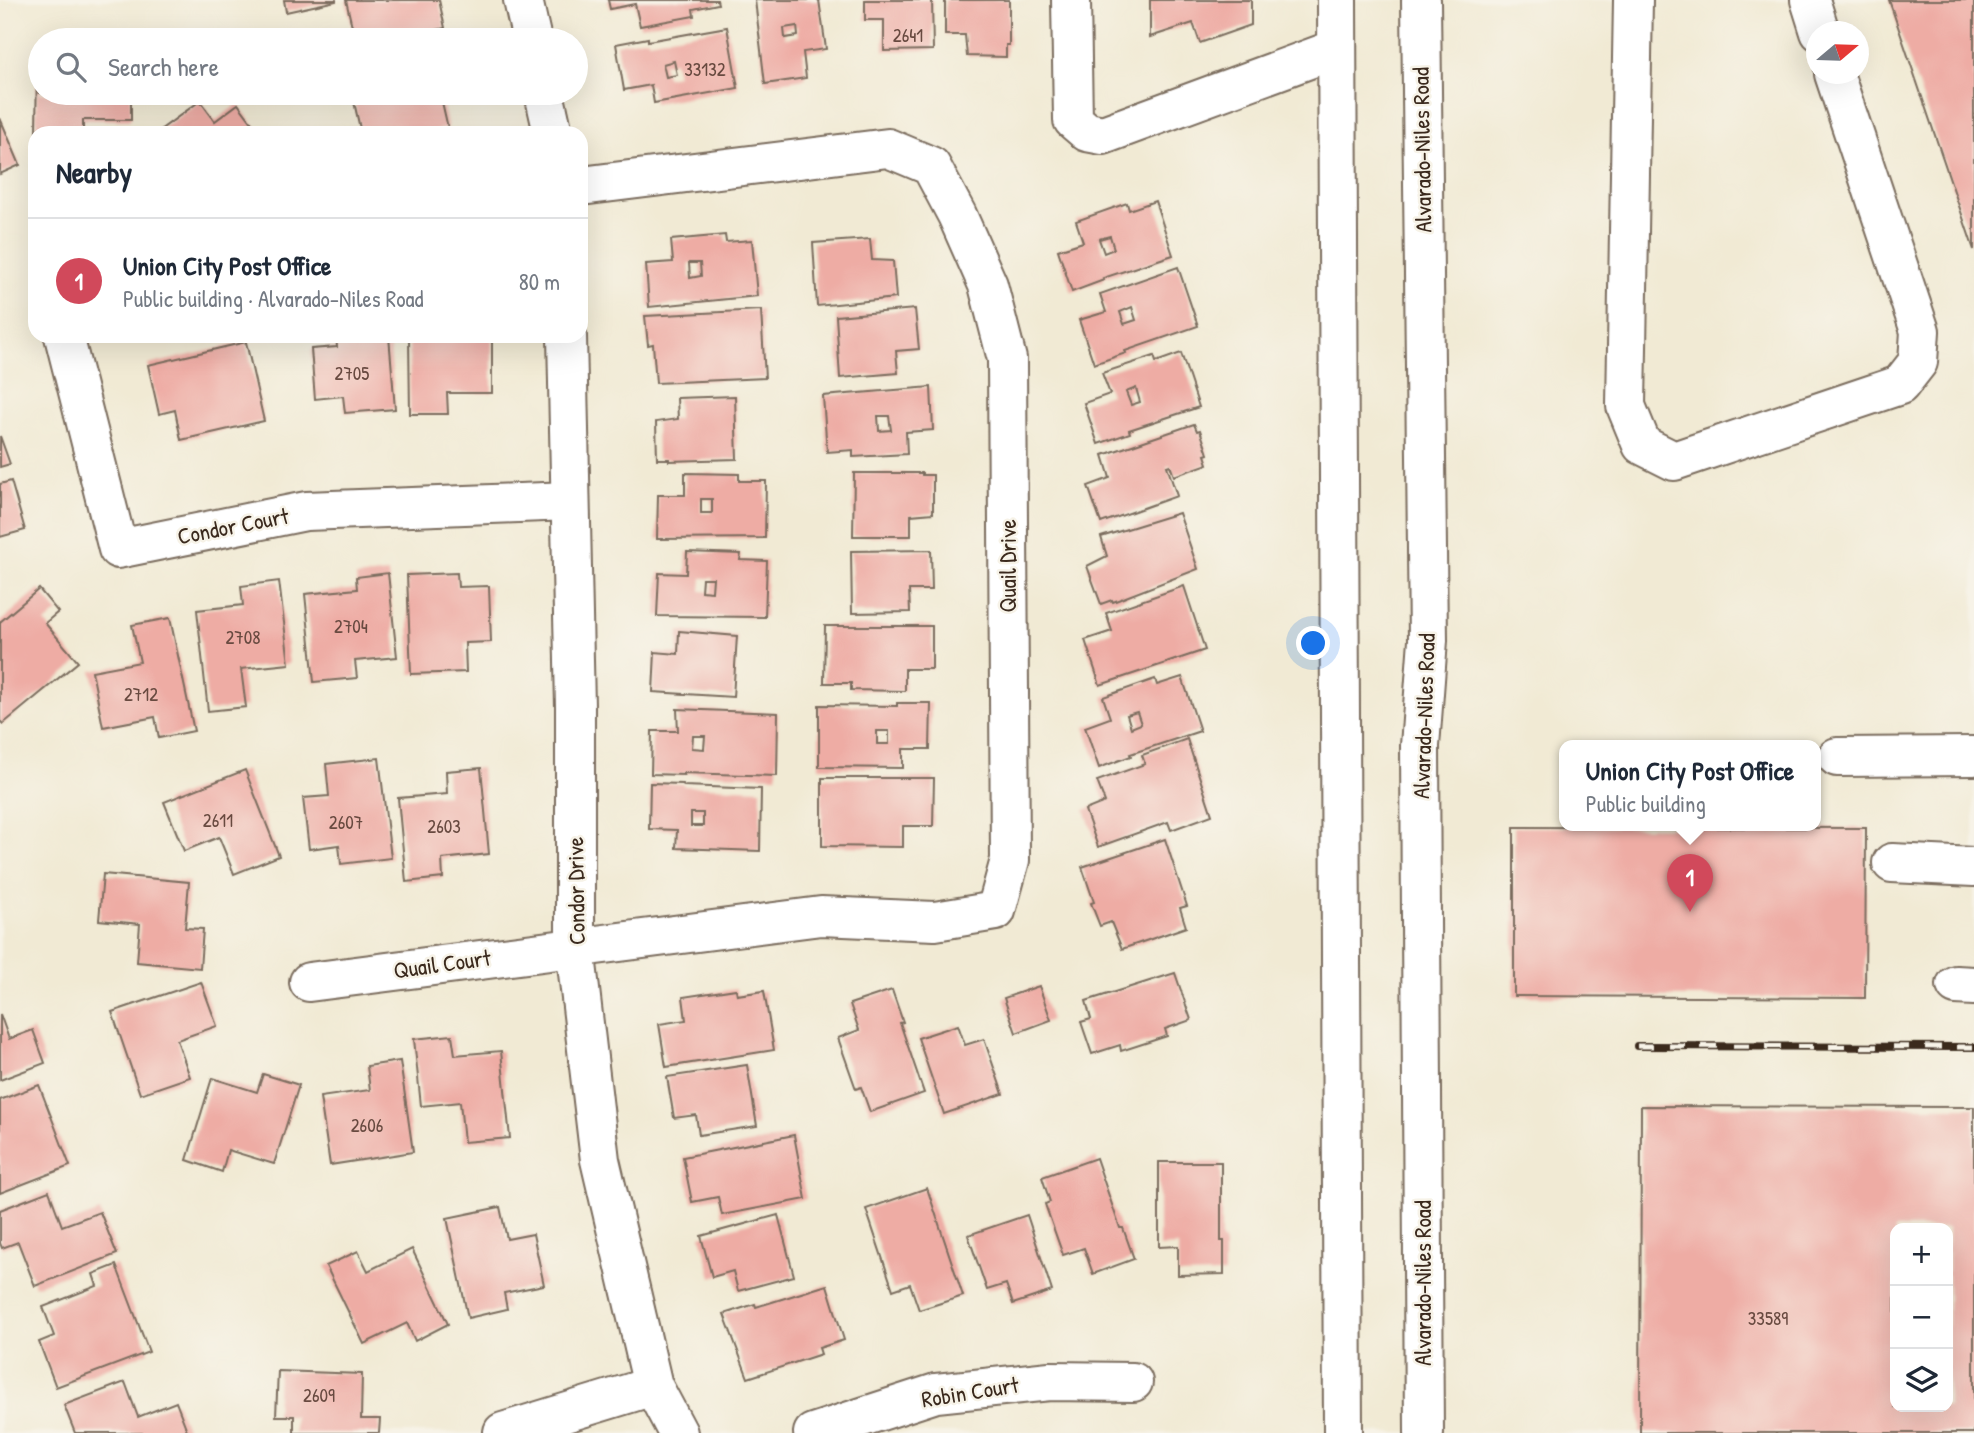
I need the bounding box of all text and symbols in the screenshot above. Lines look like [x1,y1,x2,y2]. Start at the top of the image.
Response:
north arrow [1806,21,1869,84]
house number: 2641 [893,22,923,48]
search box [28,28,588,105]
icon: search [52,48,90,86]
text: Search here [108,49,219,84]
house number: 33132 [684,56,726,82]
street label: Alvarado-Niles Road [1405,67,1438,233]
text: Nearby [56,152,132,192]
text: Union City Post Office [123,248,331,283]
text: 1 [75,266,83,297]
text: 80 m [519,266,560,297]
text: Public building · Alvarado-Niles Road [123,283,424,314]
house number: 2705 [335,360,369,386]
street label: Condor Court [175,499,292,551]
street label: Quail Drive [992,519,1023,613]
house number: 2704 [334,613,368,639]
house number: 2708 [225,624,261,650]
your location [1296,626,1330,660]
street label: Alvarado-Niles Road [1405,633,1442,799]
house number: 2712 [124,681,158,707]
popup [1559,740,1821,831]
text: Union City Post Office [1586,753,1794,788]
text: Public building [1586,788,1706,819]
house number: 2611 [203,807,233,833]
house number: 2607 [329,809,363,835]
house number: 2603 [427,813,461,839]
street label: Condor Drive [559,837,592,945]
pin: 1 [1667,854,1713,912]
street label: Quail Court [391,941,494,986]
house number: 2606 [351,1112,383,1138]
street label: Alvarado-Niles Road [1407,1200,1438,1366]
map controls [1890,1223,1953,1412]
button: + [1890,1223,1953,1286]
button: − [1890,1286,1953,1349]
house number: 33589 [1748,1305,1788,1331]
button: layers [1890,1349,1953,1412]
street label: Robin Court [919,1368,1022,1414]
house number: 2609 [303,1382,335,1408]

